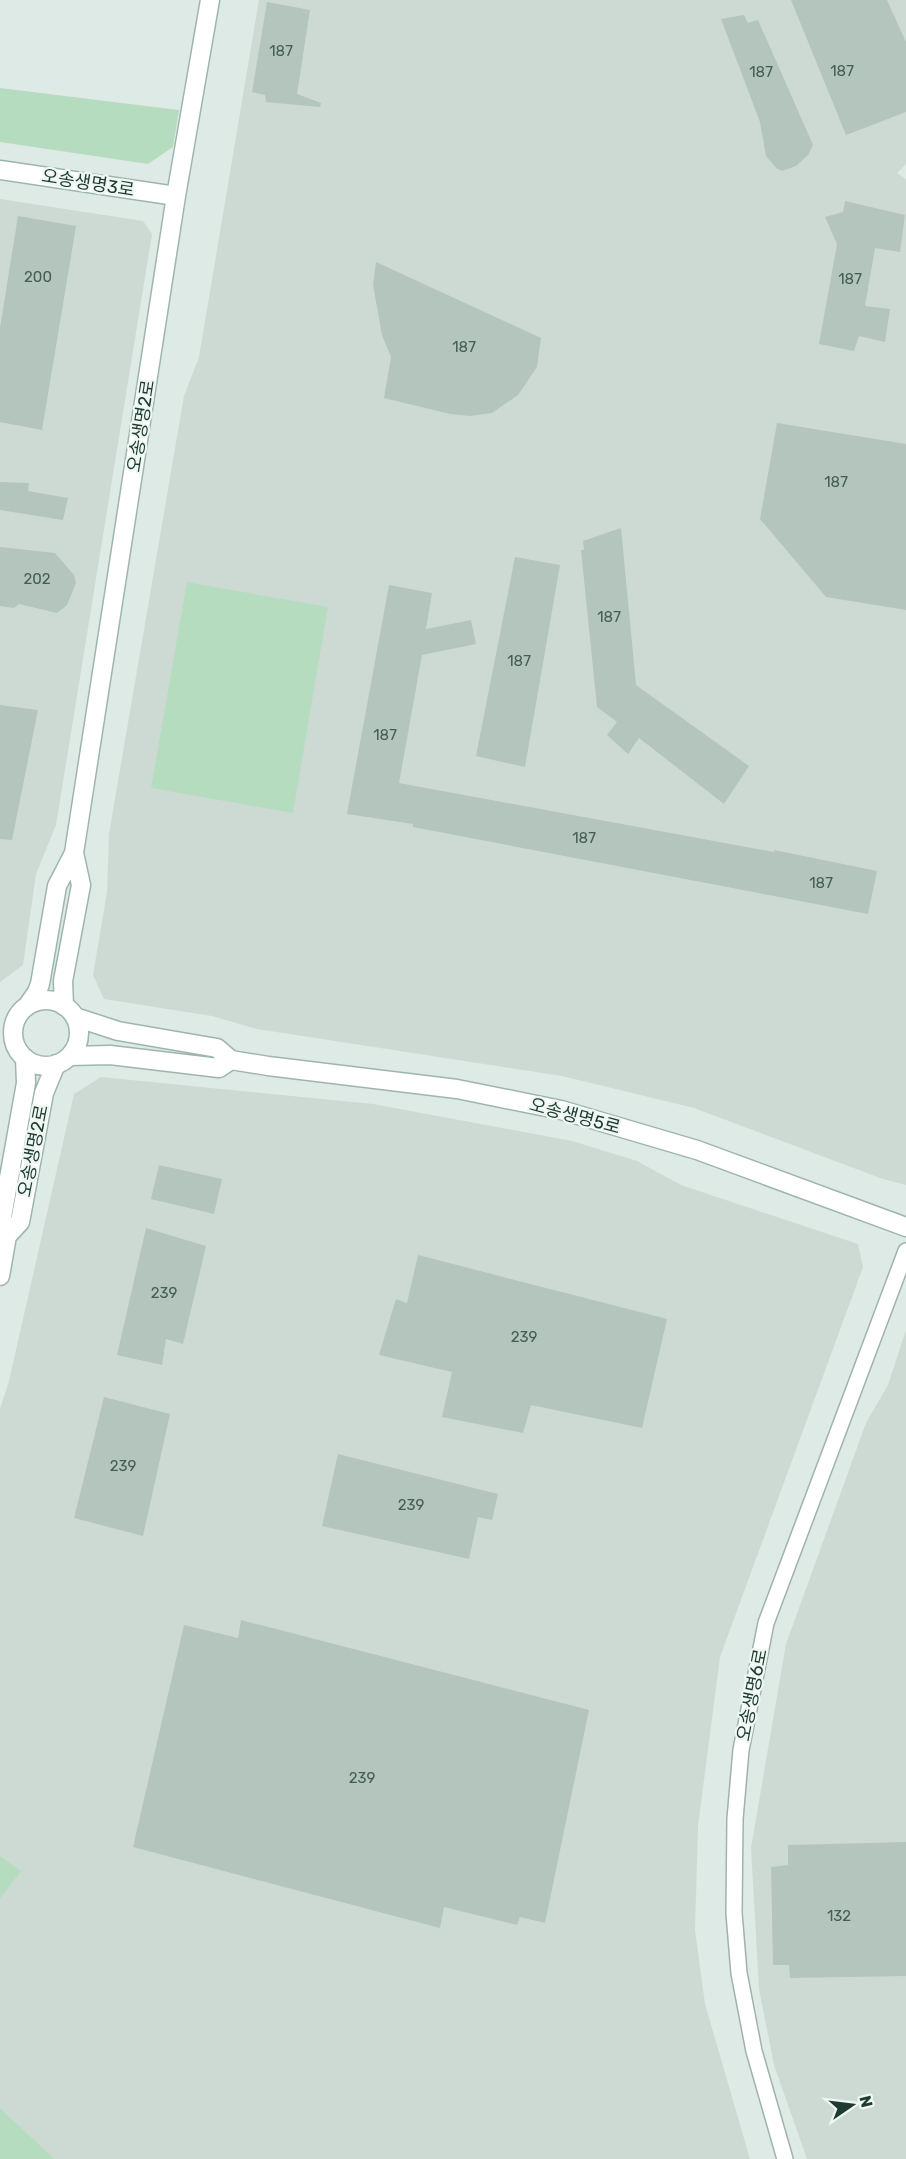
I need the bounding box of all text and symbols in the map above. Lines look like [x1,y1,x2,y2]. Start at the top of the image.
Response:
house number: 187 [269,42,293,60]
house number: 187 [830,62,854,80]
house number: 187 [749,63,773,81]
street label: 오송생명3로 [40,165,136,201]
house number: 200 [24,268,52,286]
house number: 187 [838,270,862,288]
house number: 187 [452,338,476,356]
street label: 오송생명2로 [123,378,159,474]
house number: 187 [824,473,848,491]
house number: 202 [23,570,51,588]
house number: 187 [597,608,621,626]
house number: 187 [507,652,531,670]
house number: 187 [373,726,397,744]
house number: 187 [572,829,596,847]
house number: 187 [809,874,833,892]
street label: 오송생명5로 [527,1093,623,1139]
street label: 오송생명2로 [13,1103,53,1199]
house number: 239 [151,1284,177,1302]
house number: 239 [511,1328,537,1346]
house number: 239 [110,1457,136,1475]
house number: 239 [398,1496,424,1514]
street label: 오송생명6로 [732,1647,772,1743]
house number: 239 [349,1769,375,1787]
house number: 132 [827,1907,851,1925]
north arrow [822,2075,882,2135]
text: N [855,2094,877,2109]

